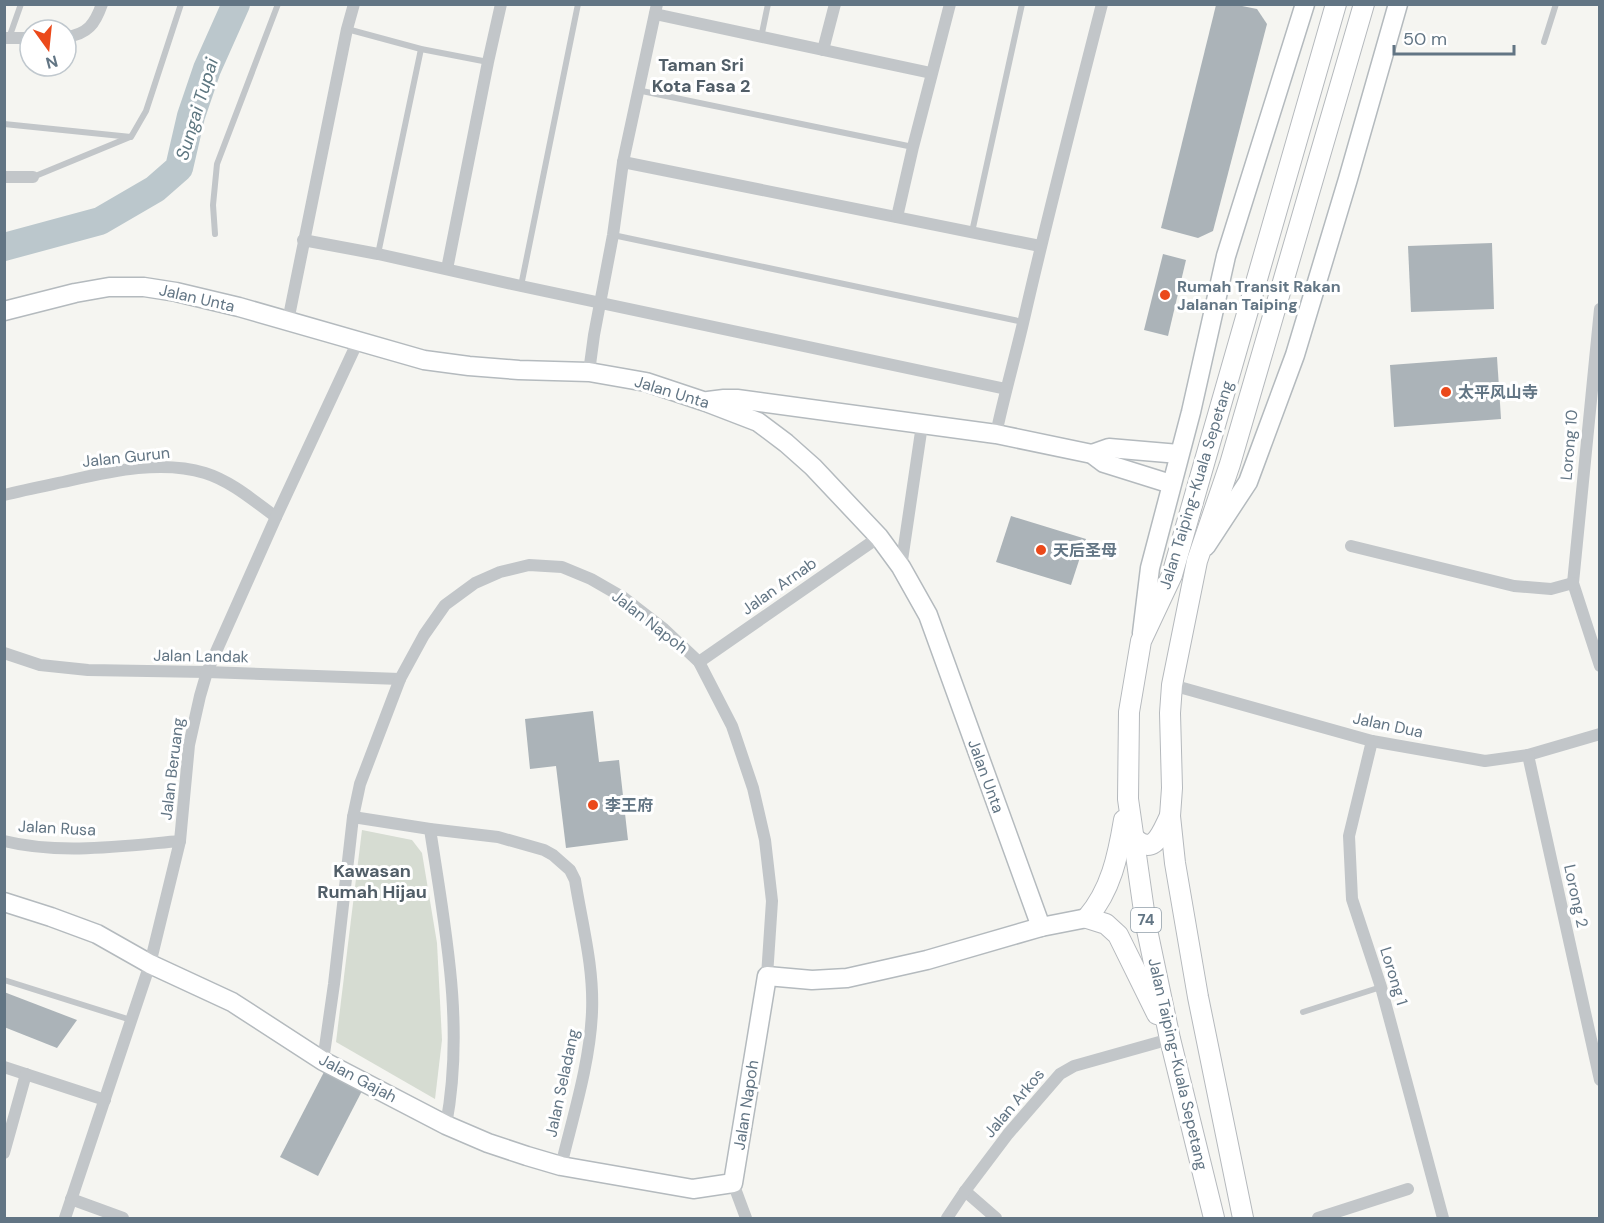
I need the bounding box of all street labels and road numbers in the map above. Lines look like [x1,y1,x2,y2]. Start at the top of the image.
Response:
street label: Jalan Unta [157,279,237,317]
street label: Jalan Unta [632,371,712,413]
street label: Jalan Taiping-Kuala Sepetang [1154,378,1238,592]
street label: Lorong 10 [1555,409,1583,481]
street label: Jalan Gurun [81,442,171,472]
street label: Jalan Arnab [737,552,821,620]
street label: Jalan Napoh [608,586,692,658]
street label: Jalan Landak [153,645,249,667]
street label: Jalan Dua [1351,707,1425,743]
street label: Jalan Beruang [155,716,189,821]
street label: Jalan Unta [963,736,1009,816]
street label: Jalan Rusa [18,815,96,841]
street label: Lorong 2 [1559,862,1593,930]
road number: 74 [1131,908,1161,932]
street label: Lorong 1 [1375,944,1413,1008]
street label: Jalan Taiping-Kuala Sepetang [1143,956,1213,1172]
street label: Jalan Seladang [540,1027,584,1139]
street label: Jalan Gajah [316,1049,400,1107]
street label: Jalan Napoh [729,1058,763,1152]
street label: Jalan Arkos [979,1064,1049,1142]

